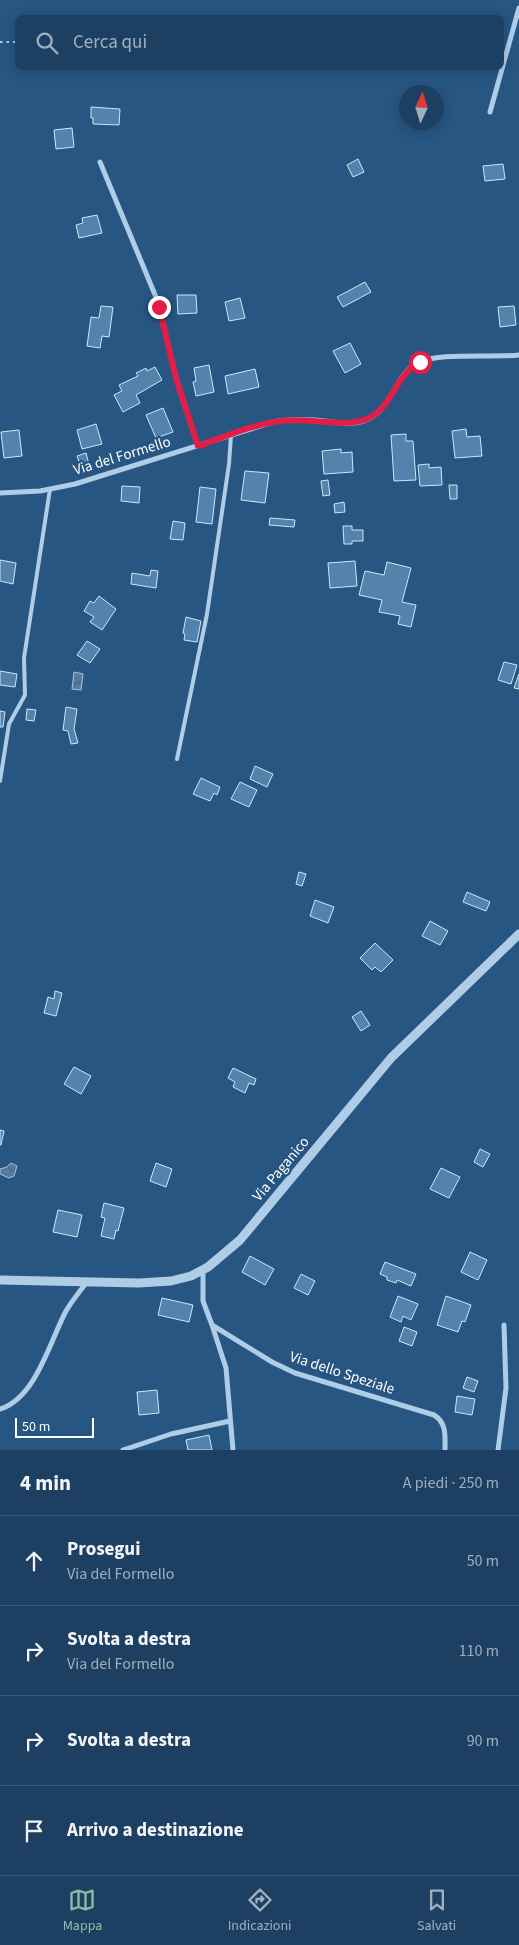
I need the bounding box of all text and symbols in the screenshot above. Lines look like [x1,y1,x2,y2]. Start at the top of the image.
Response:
search box [15,15,504,70]
icon: search [33,29,61,57]
text: Cerca qui [73,29,147,56]
north arrow [399,85,444,130]
route end [148,296,171,319]
route start [409,351,432,374]
street label: Via del Formello [71,431,173,481]
street label: Via Paganico [248,1132,314,1206]
street label: Via dello Speziale [287,1346,397,1400]
scale bar [15,1415,94,1438]
text: 50 m [22,1417,50,1437]
text: 4 min [20,1468,71,1498]
text: A piedi · 250 m [403,1472,499,1494]
text: Prosegui [67,1536,140,1563]
icon: ahead [20,1547,48,1575]
text: 50 m [467,1550,499,1572]
text: Via del Formello [67,1563,174,1585]
text: Svolta a destra [67,1626,191,1653]
icon: right [20,1637,48,1665]
text: 110 m [459,1640,499,1662]
text: Via del Formello [67,1653,174,1675]
icon: right [20,1727,48,1755]
text: Svolta a destra [67,1727,191,1754]
text: 90 m [467,1730,499,1752]
icon: arrive [20,1817,48,1845]
text: Arrivo a destinazione [67,1817,244,1844]
tab: Mappa [63,1886,102,1936]
tab: Indicazioni [228,1886,292,1936]
tab: Salvati [417,1886,456,1936]

